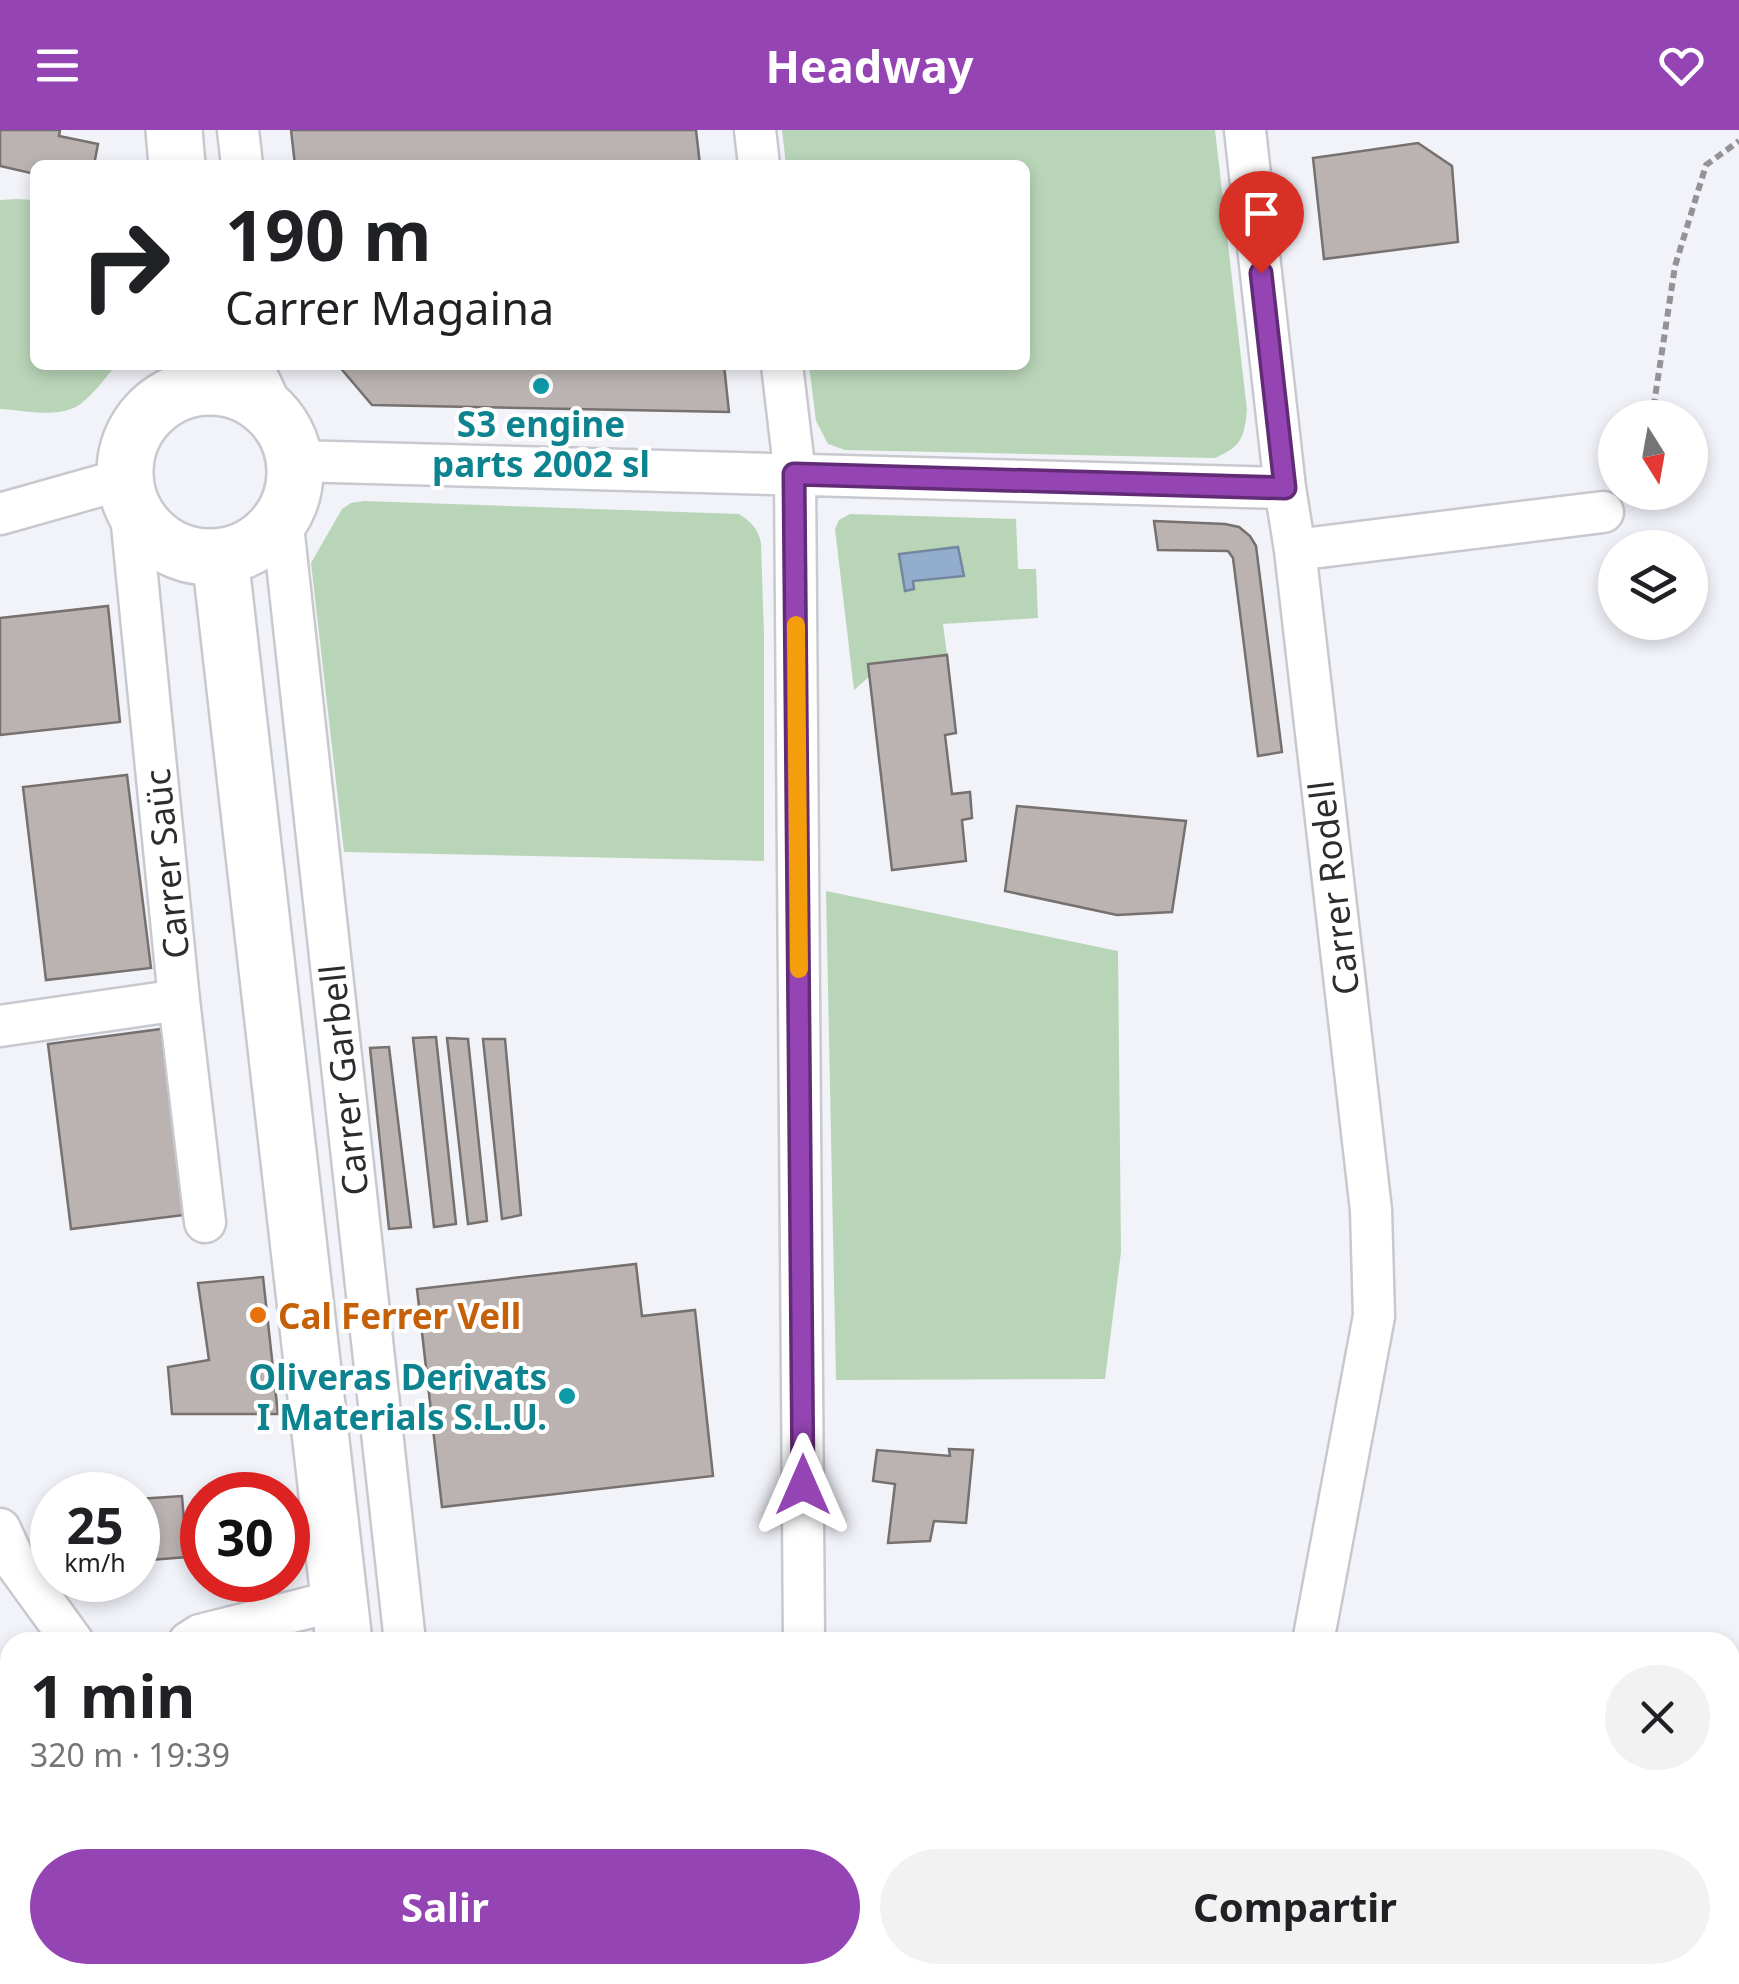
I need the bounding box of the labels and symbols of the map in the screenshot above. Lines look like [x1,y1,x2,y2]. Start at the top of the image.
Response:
pin [1219,171,1304,274]
marker: S3 engine parts 2002 sl [530,375,552,397]
place label: S3 engine parts 2002 sl [432,400,650,487]
north arrow [1598,400,1708,510]
street label: Carrer Saüc [133,767,199,961]
street label: Carrer Rodell [1297,778,1369,998]
street label: Carrer Garbell [307,962,379,1198]
place label: Cal Ferrer Vell [278,1292,521,1339]
marker: Cal Ferrer Vell [247,1304,269,1326]
place label: Oliveras Derivats I Materials S.L.U. [249,1353,547,1440]
marker: Oliveras Derivats I Materials S.L.U. [556,1385,578,1407]
position arrow [751,1433,855,1537]
speed limit sign: 30 [180,1472,310,1602]

